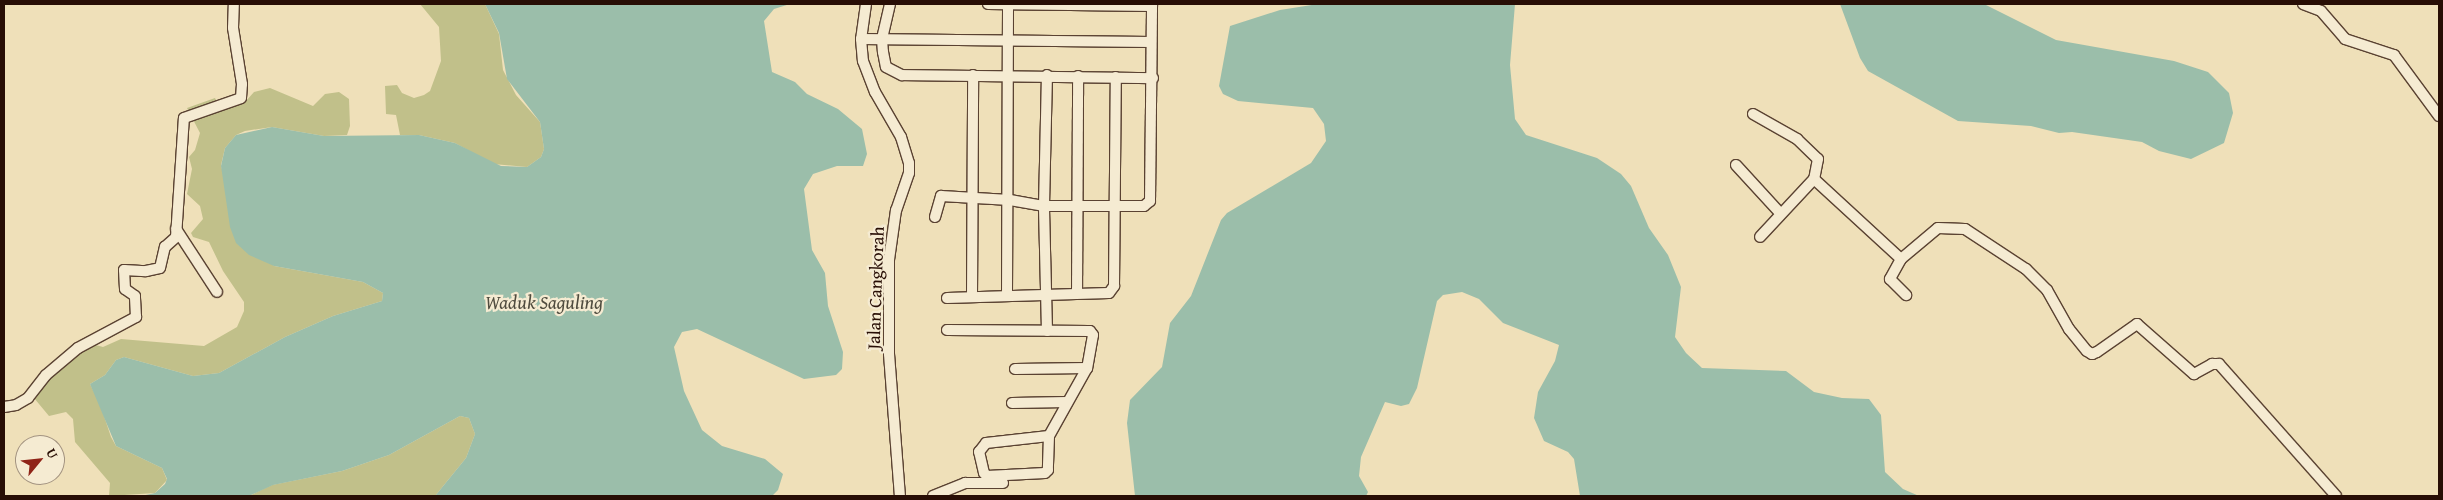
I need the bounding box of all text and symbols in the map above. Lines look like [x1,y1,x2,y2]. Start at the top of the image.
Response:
street label: Jalan Cangkorah [863,226,889,350]
water label: Waduk Saguling [485,292,603,314]
north arrow [15,435,65,485]
text: U [41,445,63,462]

